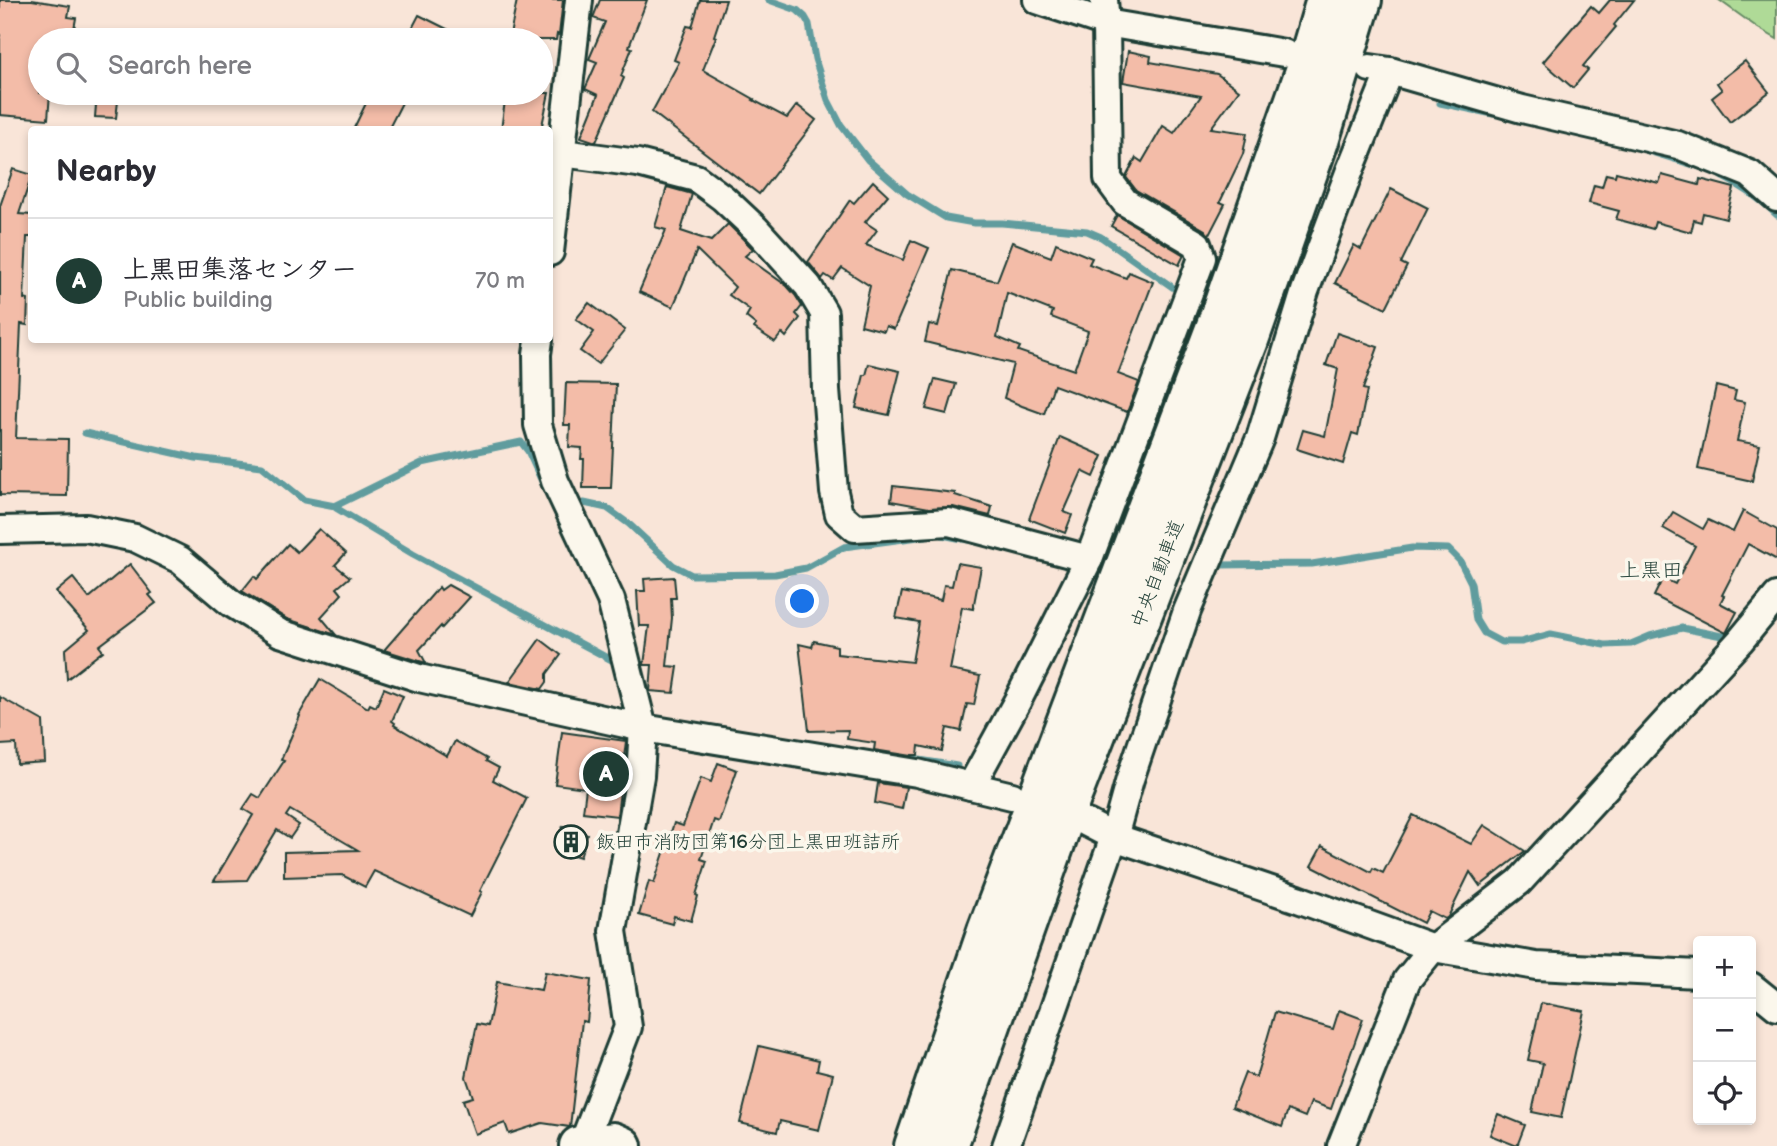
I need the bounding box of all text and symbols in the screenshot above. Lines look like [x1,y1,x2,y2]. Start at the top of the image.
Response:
search box [28,28,553,105]
icon: search [52,48,90,86]
text: Search here [108,51,252,82]
text: Nearby [56,154,156,190]
text: 上黒田集落センター [123,255,357,286]
text: A [72,267,86,295]
text: 70 m [475,267,525,295]
text: Public building [123,286,273,314]
street label: 中央自動車道 [1127,517,1189,631]
district label: 上黒田 [1620,558,1683,583]
your location [785,584,819,618]
pin: A [583,748,629,800]
building icon: 飯田市消防団第16分団上黒田班詰所 [552,823,590,861]
place label: 飯田市消防団第16分団上黒田班詰所 [596,831,900,854]
map controls [1693,936,1756,1125]
button: + [1693,936,1756,999]
button: − [1693,999,1756,1062]
button: locate [1693,1062,1756,1125]

